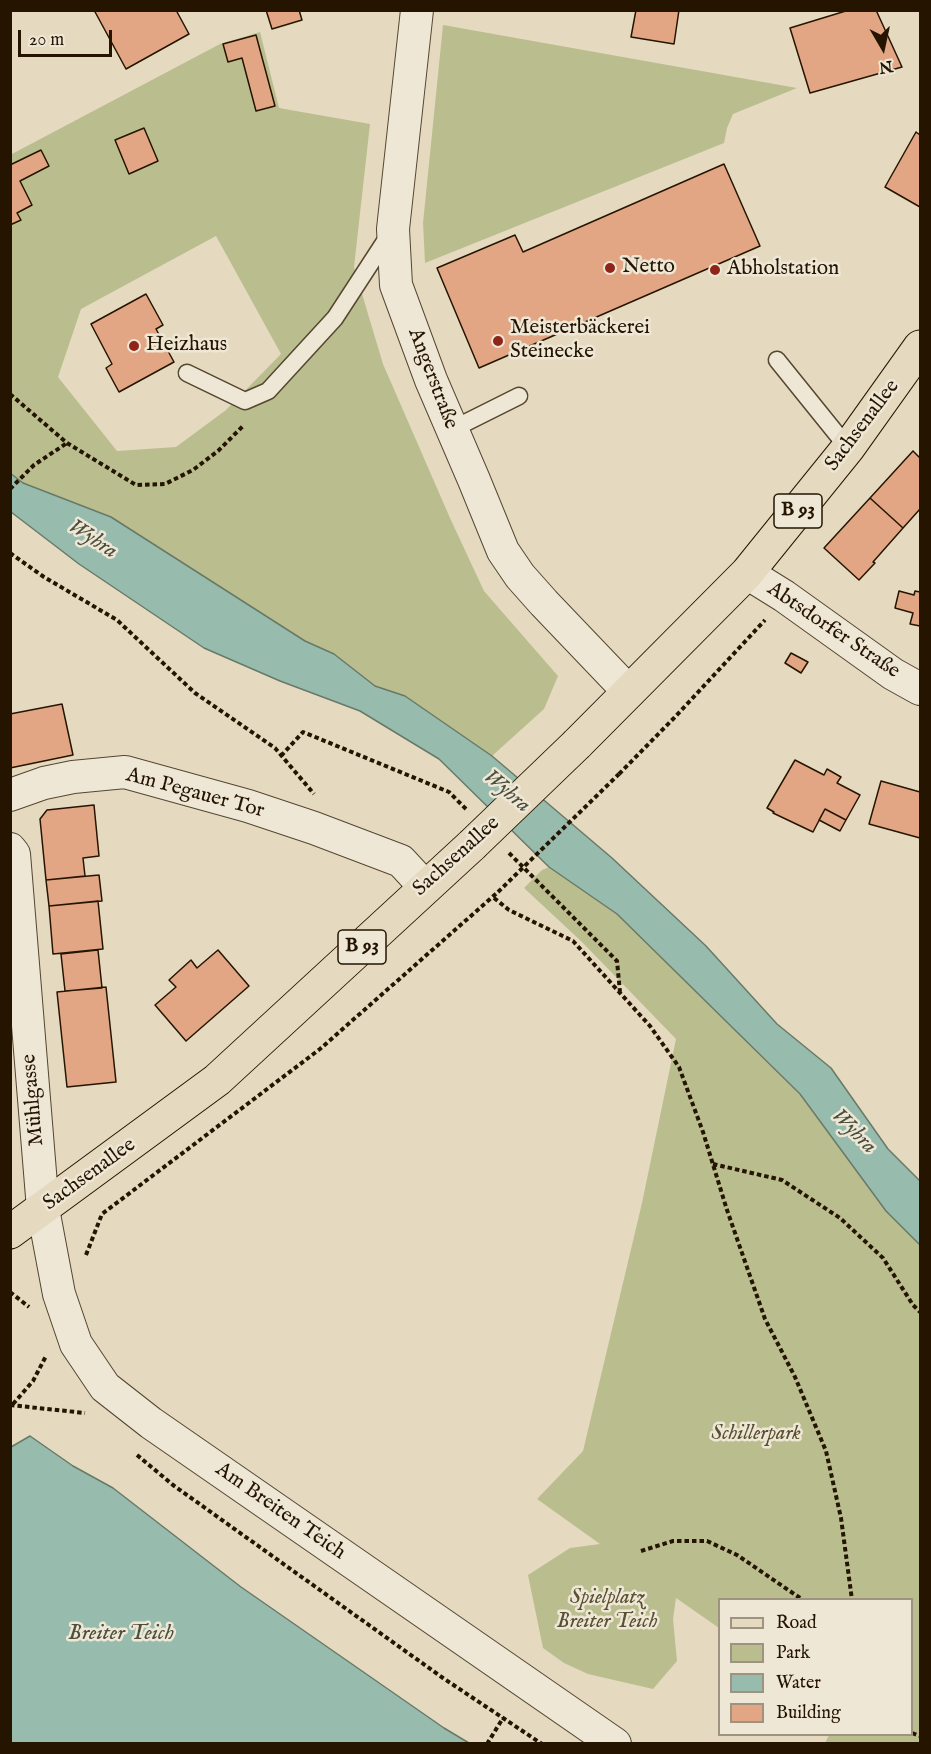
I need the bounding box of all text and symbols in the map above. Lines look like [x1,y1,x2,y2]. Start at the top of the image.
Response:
scale bar [21,18,116,56]
north arrow [853,18,913,78]
text: 20 m [29,29,64,52]
text: N [877,55,894,77]
place label: Netto [622,255,675,281]
place label: Abholstation [727,257,839,283]
marker: Netto [603,261,617,275]
marker: Abholstation [708,263,722,277]
place label: Meisterbäckerei Steinecke [510,316,650,366]
street label: Angerstraße [401,325,463,433]
place label: Heizhaus [146,333,227,359]
marker: Meisterbäckerei Steinecke [491,334,505,348]
marker: Heizhaus [127,339,141,353]
street label: Sachsenallee [820,375,906,477]
road number: B 93 [774,494,822,528]
water label: Wyhra [62,514,122,566]
street label: Abtsdorfer Straße [762,577,904,685]
street label: Am Pegauer Tor [123,763,267,825]
water label: Wyhra [477,765,535,819]
street label: Sachsenallee [408,812,506,902]
road number: B 93 [338,930,386,964]
street label: Mühlgasse [17,1053,51,1147]
water label: Wyhra [825,1104,881,1160]
street label: Sachsenallee [39,1133,141,1217]
park label: Schillerpark [711,1422,801,1448]
street label: Am Breiten Teich [210,1458,350,1566]
park label: Spielplatz Breiter Teich [556,1586,658,1636]
legend [718,1598,913,1736]
text: Road [776,1612,817,1635]
water label: Breiter Teich [68,1621,174,1647]
text: Park [776,1642,810,1665]
text: Water [776,1672,821,1695]
text: Building [776,1702,841,1725]

